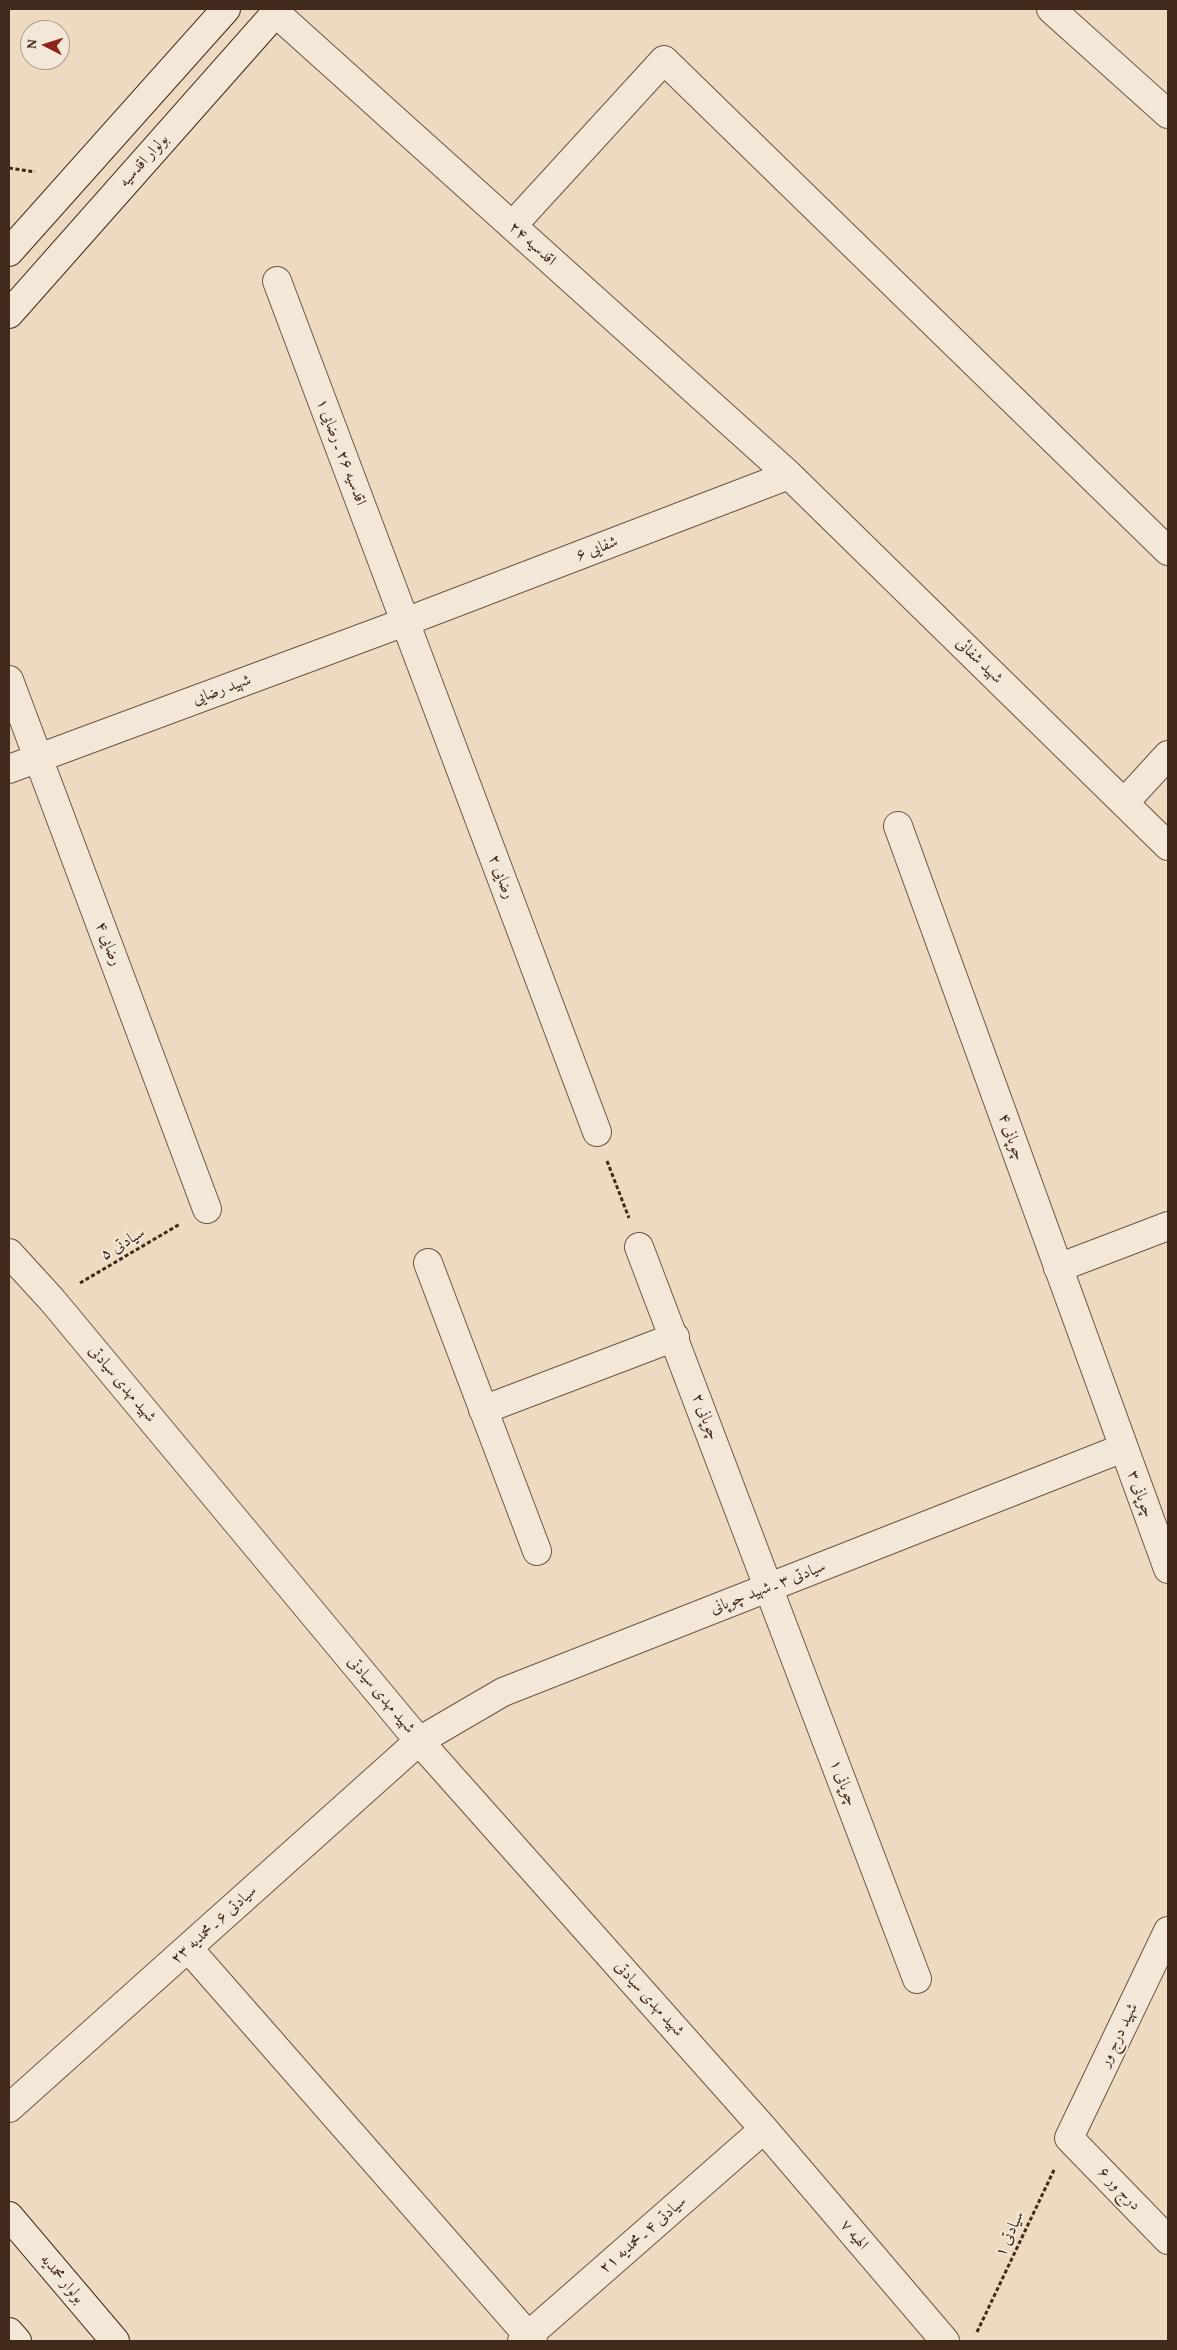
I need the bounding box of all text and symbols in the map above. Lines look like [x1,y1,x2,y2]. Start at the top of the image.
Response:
north arrow [20,20,70,70]
text: N [21,38,41,49]
street label: بولوار اقدسیه [115,130,173,192]
street label: اقدسیه ۲۴ [504,218,560,270]
street label: اقدسیه ۲۶ ـ رضایی ۱ [312,396,370,508]
street label: شفایی ۶ [573,532,621,566]
street label: شهید شفائی [951,634,1007,688]
street label: شهید رضایی [190,671,254,709]
street label: رضایی ۲ [484,852,518,902]
street label: رضایی ۴ [91,919,125,969]
street label: چوپانی ۴ [994,1111,1028,1163]
street label: سیادتی ۵ [97,1223,149,1265]
street label: شهید مهدی سیادتی [84,1341,160,1427]
street label: چوپانی ۲ [687,1391,723,1443]
street label: چوپانی ۳ [1123,1468,1157,1520]
street label: سیادتی ۳ ـ شهید چوپانی [708,1557,828,1619]
street label: شهید مهدی سیادتی [343,1652,419,1738]
street label: چوپانی ۱ [825,1757,861,1809]
street label: سیادتی ۶ ـ محمدیه ۲۳ [167,1881,261,1969]
street label: شهید مهدی سیادتی [610,1957,688,2041]
street label: شهید درج ور [1095,2000,1143,2070]
street label: درج ور ۶ [1094,2163,1144,2215]
street label: سیادتی ۴ ـ محمدیه ۲۱ [596,2192,690,2278]
street label: سیادتی ۱ [991,2208,1029,2260]
street label: الهیه ۷ [836,2216,872,2254]
street label: بولوار محمدیه [36,2250,88,2308]

